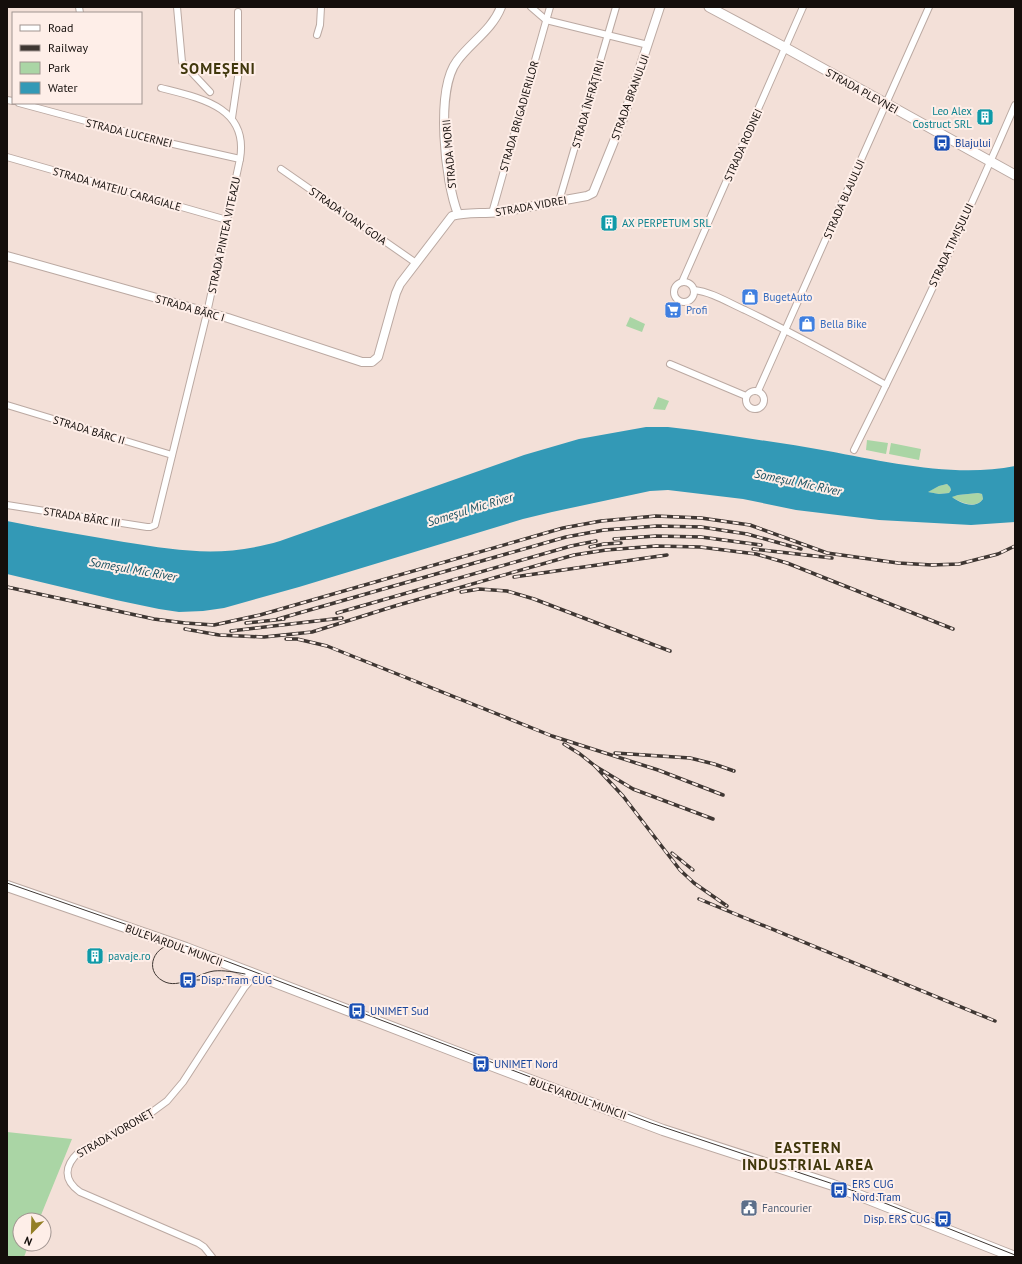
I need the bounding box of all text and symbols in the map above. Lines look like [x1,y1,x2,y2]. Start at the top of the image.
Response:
legend [12,12,142,104]
text: Road [48,20,73,35]
text: Railway [48,40,88,55]
street label: STRADA BRANULUI [608,52,652,142]
street label: STRADA BRIGADIERILOR [496,58,542,173]
street label: STRADA ÎNFRĂȚIRII [569,58,608,150]
district label: SOMEȘENI [180,59,256,78]
text: Park [48,60,70,75]
street label: STRADA PLEVNEI [823,65,901,117]
text: Water [48,80,78,95]
place label: Leo Alex Costruct SRL [912,104,972,131]
street label: STRADA RODNEI [721,107,765,183]
building icon: Leo Alex Costruct SRL [975,107,995,127]
street label: STRADA LUCERNEI [84,115,174,151]
street label: STRADA MORII [439,119,459,189]
bus stop icon: Blajului [932,133,952,153]
place label: Blajului [955,136,991,150]
street label: STRADA BLAJULUI [820,157,868,241]
street label: STRADA MATEIU CARAGIALE [51,164,183,214]
street label: STRADA PINTEA VITEAZU [205,175,243,295]
street label: STRADA IOAN GOIA [306,184,390,248]
street label: STRADA VIDREI [494,193,568,219]
street label: STRADA TIMIȘULUI [926,201,976,289]
building icon: AX PERPETUM SRL [599,213,619,233]
place label: AX PERPETUM SRL [622,216,711,230]
shop icon: BugetAuto [740,287,760,307]
place label: BugetAuto [763,290,813,304]
street label: STRADA BĂRC I [154,291,226,325]
supermarket icon: Profi [663,300,683,320]
place label: Profi [686,303,707,317]
shop icon: Bella Bike [797,314,817,334]
place label: Bella Bike [820,317,867,331]
street label: STRADA BĂRC II [51,412,127,448]
water label: Someşul Mic River [753,465,844,499]
water label: Someşul Mic River [425,489,516,529]
street label: STRADA BĂRC III [42,504,122,530]
water label: Someşul Mic River [88,554,179,584]
street label: BULEVARDUL MUNCII [123,921,225,969]
building icon: pavaje.ro [85,946,105,966]
place label: pavaje.ro [108,949,151,963]
bus stop icon: Disp. Tram CUG [178,970,198,990]
place label: Disp. Tram CUG [201,973,272,987]
bus stop icon: UNIMET Sud [347,1001,367,1021]
place label: UNIMET Sud [370,1004,429,1018]
bus stop icon: UNIMET Nord [471,1054,491,1074]
place label: UNIMET Nord [494,1057,558,1071]
street label: BULEVARDUL MUNCII [527,1074,629,1122]
street label: STRADA VORONEȚ [74,1105,157,1162]
district label: EASTERN INDUSTRIAL AREA [742,1138,874,1174]
place label: ERS CUG Nord Tram [852,1177,901,1204]
bus stop icon: ERS CUG Nord Tram [829,1180,849,1200]
public building icon: Fancourier [739,1198,759,1218]
place label: Fancourier [762,1201,812,1215]
bus stop icon: Disp. ERS CUG [933,1209,953,1229]
north arrow [12,1212,52,1252]
place label: Disp. ERS CUG [864,1212,930,1226]
text: N [22,1233,34,1249]

